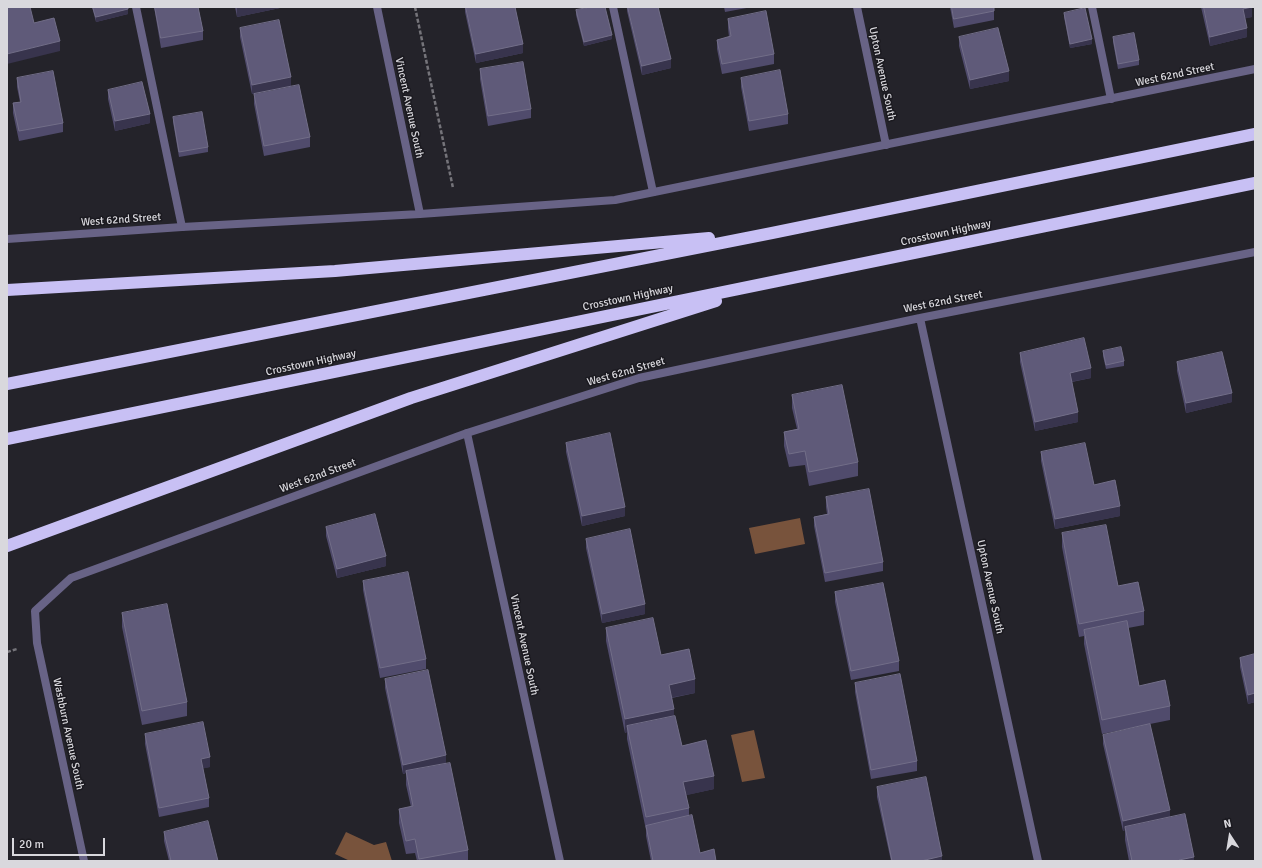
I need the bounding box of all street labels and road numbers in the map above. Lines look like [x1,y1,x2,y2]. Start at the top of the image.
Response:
street label: Upton Avenue South [866,26,898,122]
street label: Vincent Avenue South [392,56,426,160]
street label: West 62nd Street [1134,60,1216,90]
street label: West 62nd Street [80,211,162,229]
street label: Crosstown Highway [900,217,992,249]
street label: Crosstown Highway [582,282,674,314]
street label: West 62nd Street [902,288,984,316]
street label: Crosstown Highway [265,347,357,379]
street label: West 62nd Street [586,355,666,389]
street label: West 62nd Street [278,456,358,496]
street label: Upton Avenue South [974,539,1006,635]
street label: Vincent Avenue South [507,593,541,697]
street label: Washburn Avenue South [50,677,86,791]

